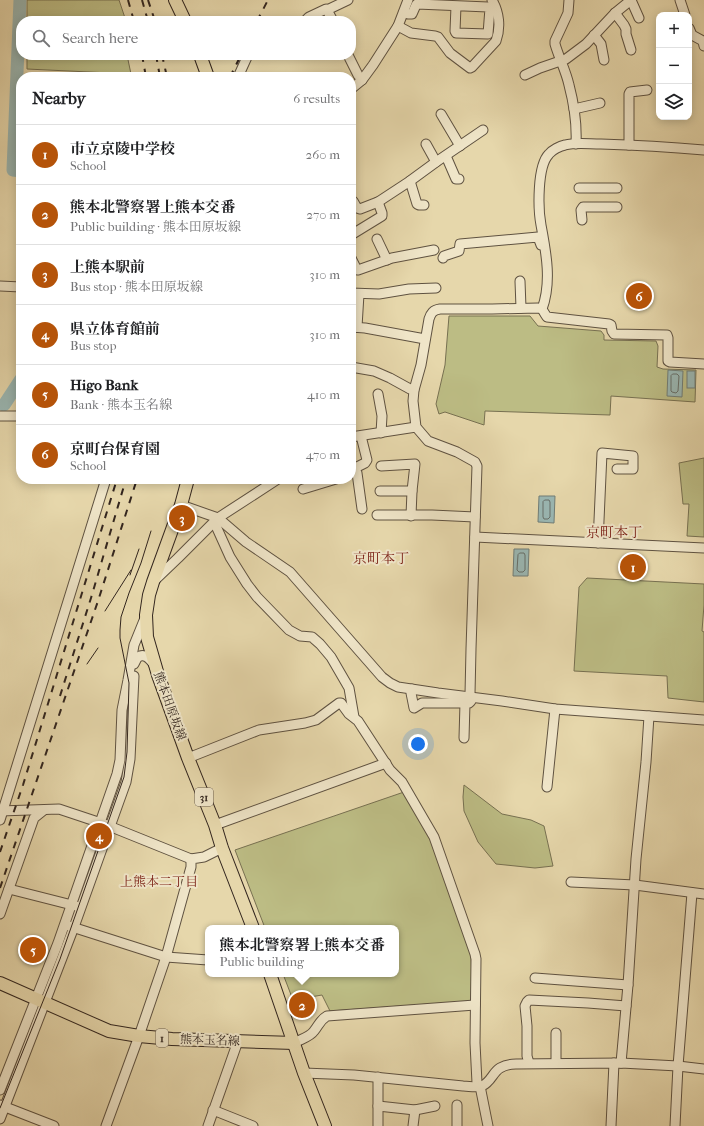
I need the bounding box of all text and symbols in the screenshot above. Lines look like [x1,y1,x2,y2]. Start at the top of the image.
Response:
map controls [656,12,692,120]
button: + [656,12,692,48]
search box [16,16,356,60]
icon: search [30,27,52,49]
text: Search here [62,29,138,47]
button: − [656,48,692,84]
button: layers [656,84,692,120]
text: Nearby [32,88,86,108]
text: 6 results [293,91,340,106]
text: 市立京陵中学校 [70,140,175,158]
text: 1 [43,147,47,162]
text: 260 m [306,147,340,162]
text: School [70,158,106,173]
text: 熊本北警察署上熊本交番 [70,198,235,216]
text: 2 [42,207,48,222]
text: 270 m [306,207,340,222]
text: Public building · 熊本田原坂線 [70,219,241,234]
text: 上熊本駅前 [70,258,145,276]
text: 3 [42,267,48,282]
text: 310 m [309,267,340,282]
text: Bus stop · 熊本田原坂線 [70,279,203,294]
pin: 6 [626,281,652,311]
text: 県立体育館前 [70,320,160,338]
text: 4 [41,327,49,342]
text: 310 m [309,327,340,342]
text: Bus stop [70,338,116,353]
text: Higo Bank [70,376,138,394]
text: 5 [42,387,48,402]
text: 410 m [307,387,340,402]
text: Bank · 熊本玉名線 [70,397,172,412]
text: 京町台保育園 [70,440,160,458]
text: 6 [41,447,49,462]
text: 470 m [306,447,340,462]
text: School [70,458,106,473]
pin: 3 [169,503,195,533]
district label: 京町本丁 [586,524,642,541]
district label: 京町本丁 [353,550,409,567]
pin: 1 [620,552,646,582]
street label: 熊本田原坂線 [151,670,189,742]
your location [408,734,428,754]
road number: 31 [195,788,213,806]
pin: 4 [86,821,112,851]
district label: 上熊本二丁目 [120,874,198,889]
popup [205,925,399,977]
pin: 5 [20,935,46,965]
text: 熊本北警察署上熊本交番 [219,936,385,954]
text: Public building [219,954,304,969]
pin: 2 [289,990,315,1020]
road number: 1 [156,1029,168,1047]
street label: 熊本玉名線 [180,1032,240,1048]

